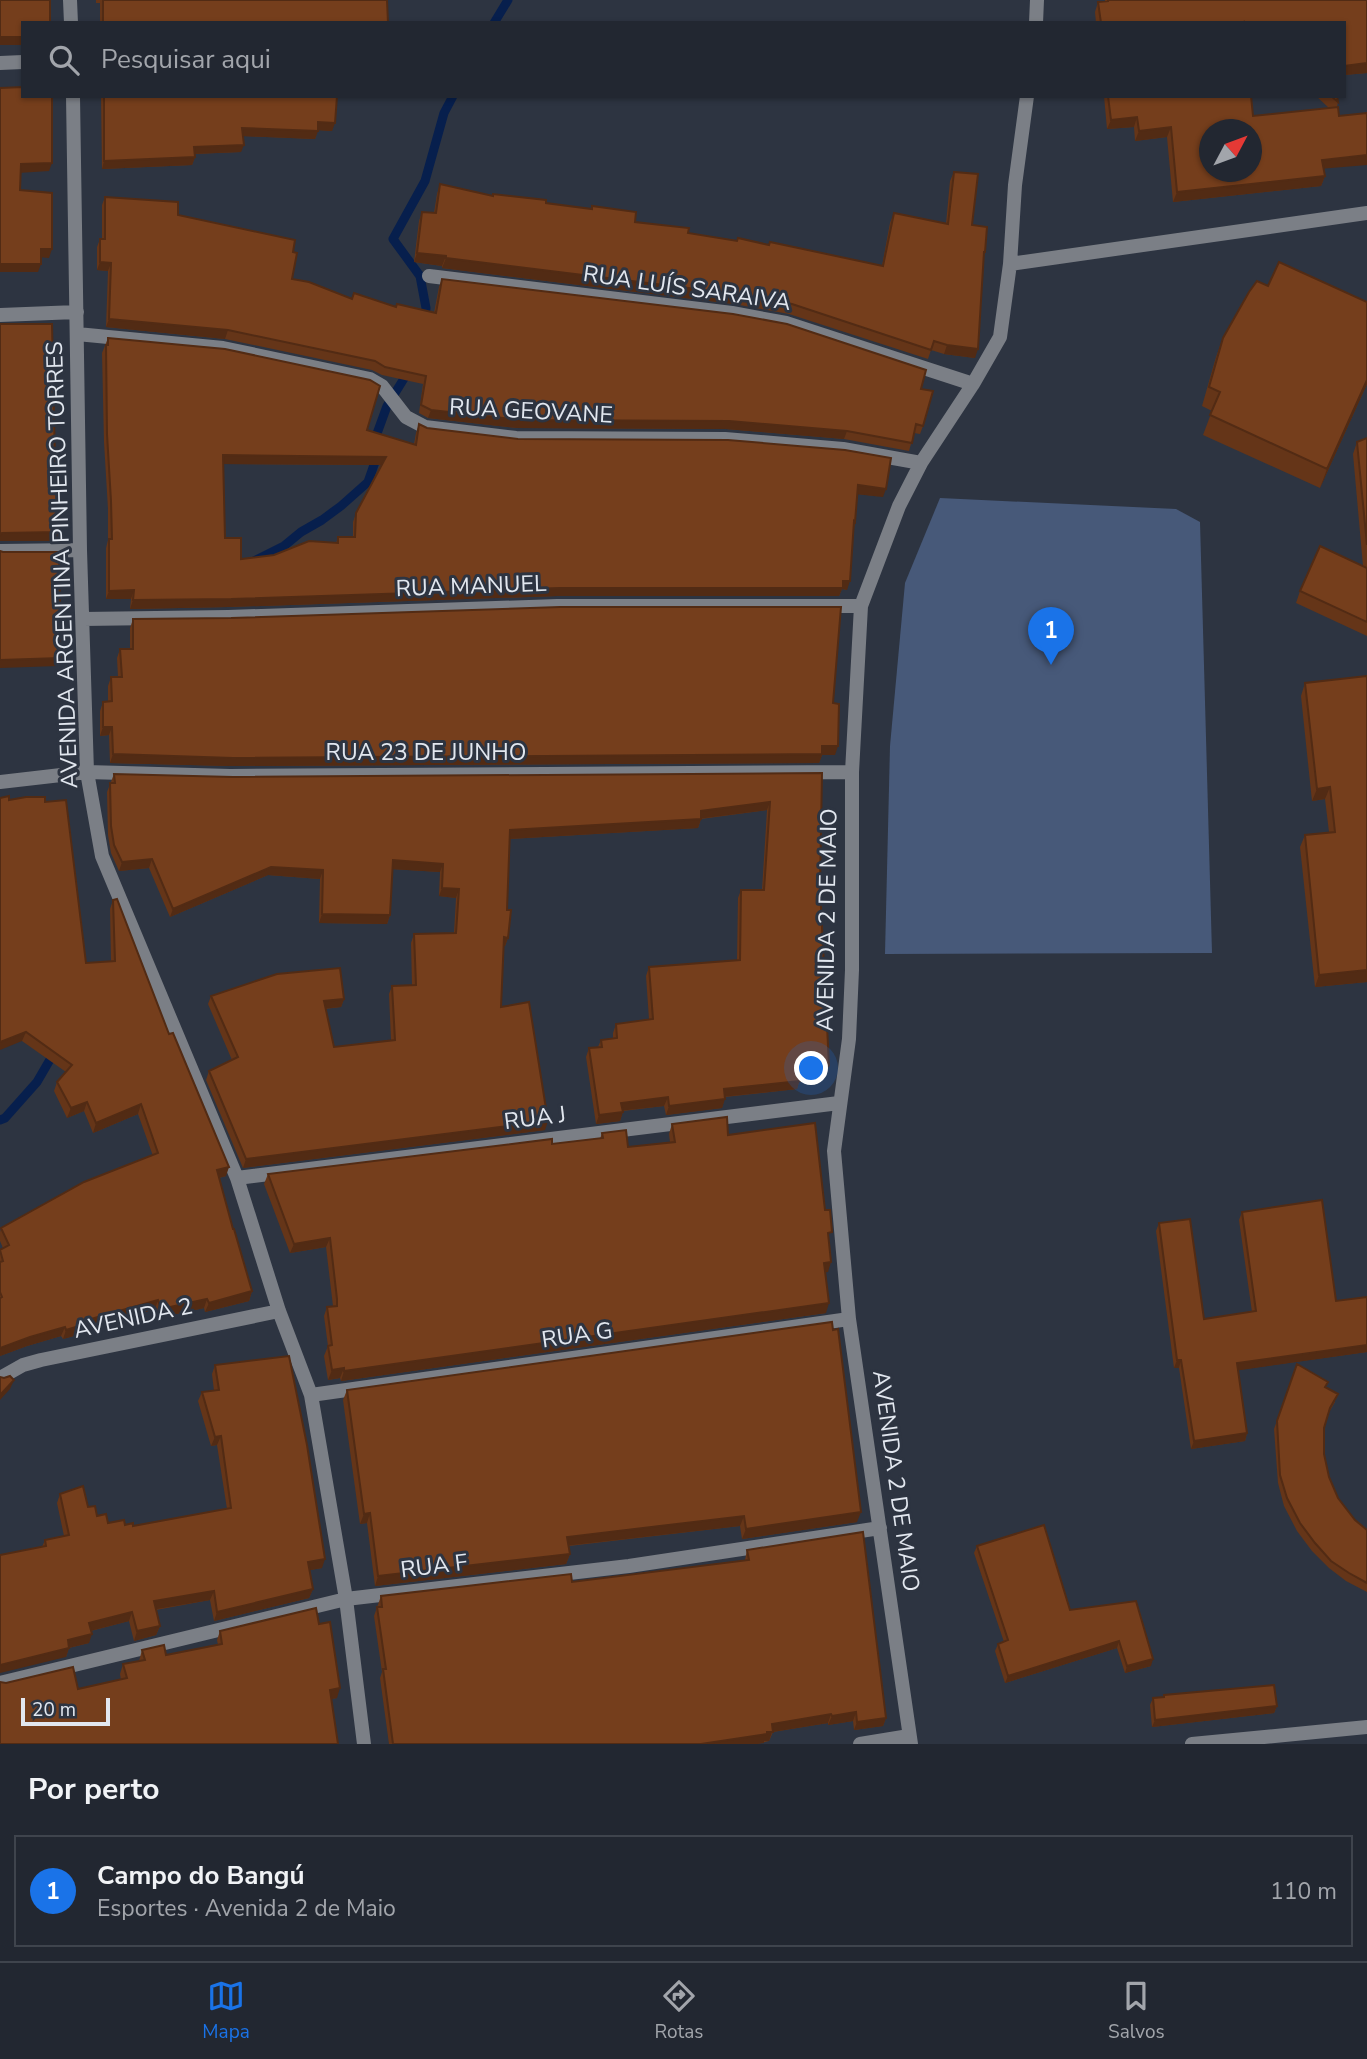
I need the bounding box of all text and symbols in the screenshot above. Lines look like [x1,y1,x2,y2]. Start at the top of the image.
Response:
search box [21,21,1346,98]
icon: search [45,41,83,79]
text: Pesquisar aqui [101,42,271,77]
north arrow [1199,119,1262,182]
street label: RUA LUÍS SARAIVA [581,258,793,318]
street label: AVENIDA ARGENTINA PINHEIRO TORRES [39,341,85,789]
street label: RUA GEOVANE [448,391,614,431]
street label: RUA MANUEL [395,568,547,604]
pin: 1 [1028,607,1074,665]
street label: RUA 23 DE JUNHO [326,737,526,768]
street label: AVENIDA 2 DE MAIO [810,808,844,1032]
your location [794,1051,828,1085]
street label: RUA J [502,1099,568,1137]
street label: AVENIDA 2 [71,1290,195,1346]
street label: RUA G [539,1315,615,1355]
street label: AVENIDA 2 DE MAIO [865,1368,927,1594]
street label: RUA F [399,1546,470,1585]
scale bar [21,1695,110,1727]
text: 20 m [32,1697,76,1723]
text: Por perto [28,1769,159,1810]
text: Campo do Bangú [97,1858,304,1893]
text: 1 [46,1876,60,1907]
text: 110 m [1270,1876,1337,1907]
text: Esportes · Avenida 2 de Maio [97,1893,396,1924]
tab: Mapa [202,1977,250,2045]
tab: Rotas [655,1977,703,2045]
tab: Salvos [1108,1977,1165,2045]

